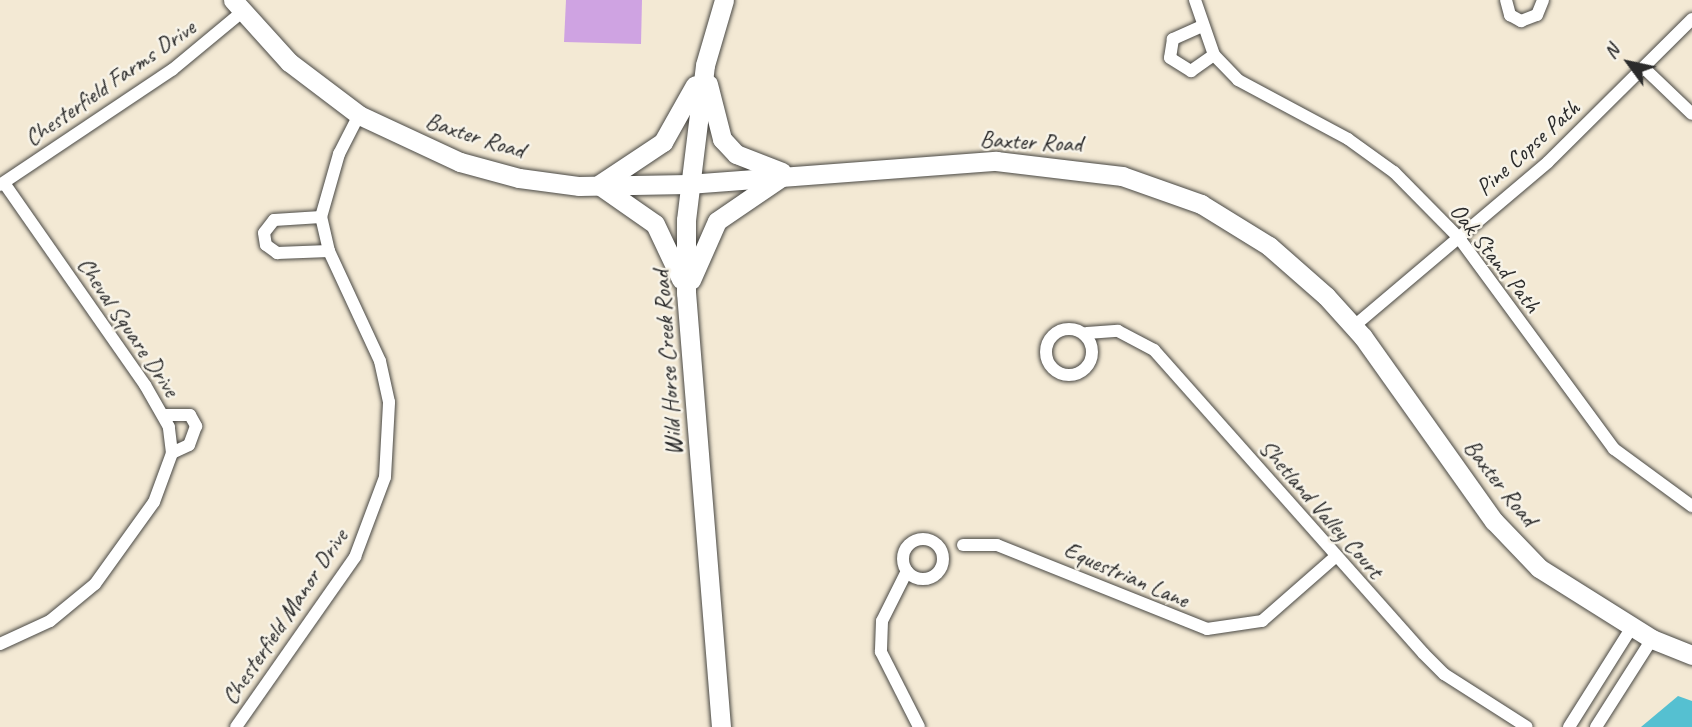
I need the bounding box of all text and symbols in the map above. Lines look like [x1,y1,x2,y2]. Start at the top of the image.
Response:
street label: Chesterfield Farms Drive [19,13,201,153]
north arrow [1594,28,1664,98]
text: N [1598,40,1625,63]
street label: Pine Copse Path [1470,94,1586,202]
street label: Baxter Road [422,107,528,165]
street label: Baxter Road [980,125,1082,159]
street label: Oak Stand Path [1443,197,1547,319]
street label: Cheval Square Drive [71,252,185,402]
street label: Wild Horse Creek Road [647,270,689,456]
street label: Shetland Valley Court [1253,434,1389,584]
street label: Baxter Road [1457,434,1543,532]
street label: Chesterfield Manor Drive [216,524,354,710]
street label: Equestrian Lane [1059,536,1193,614]

